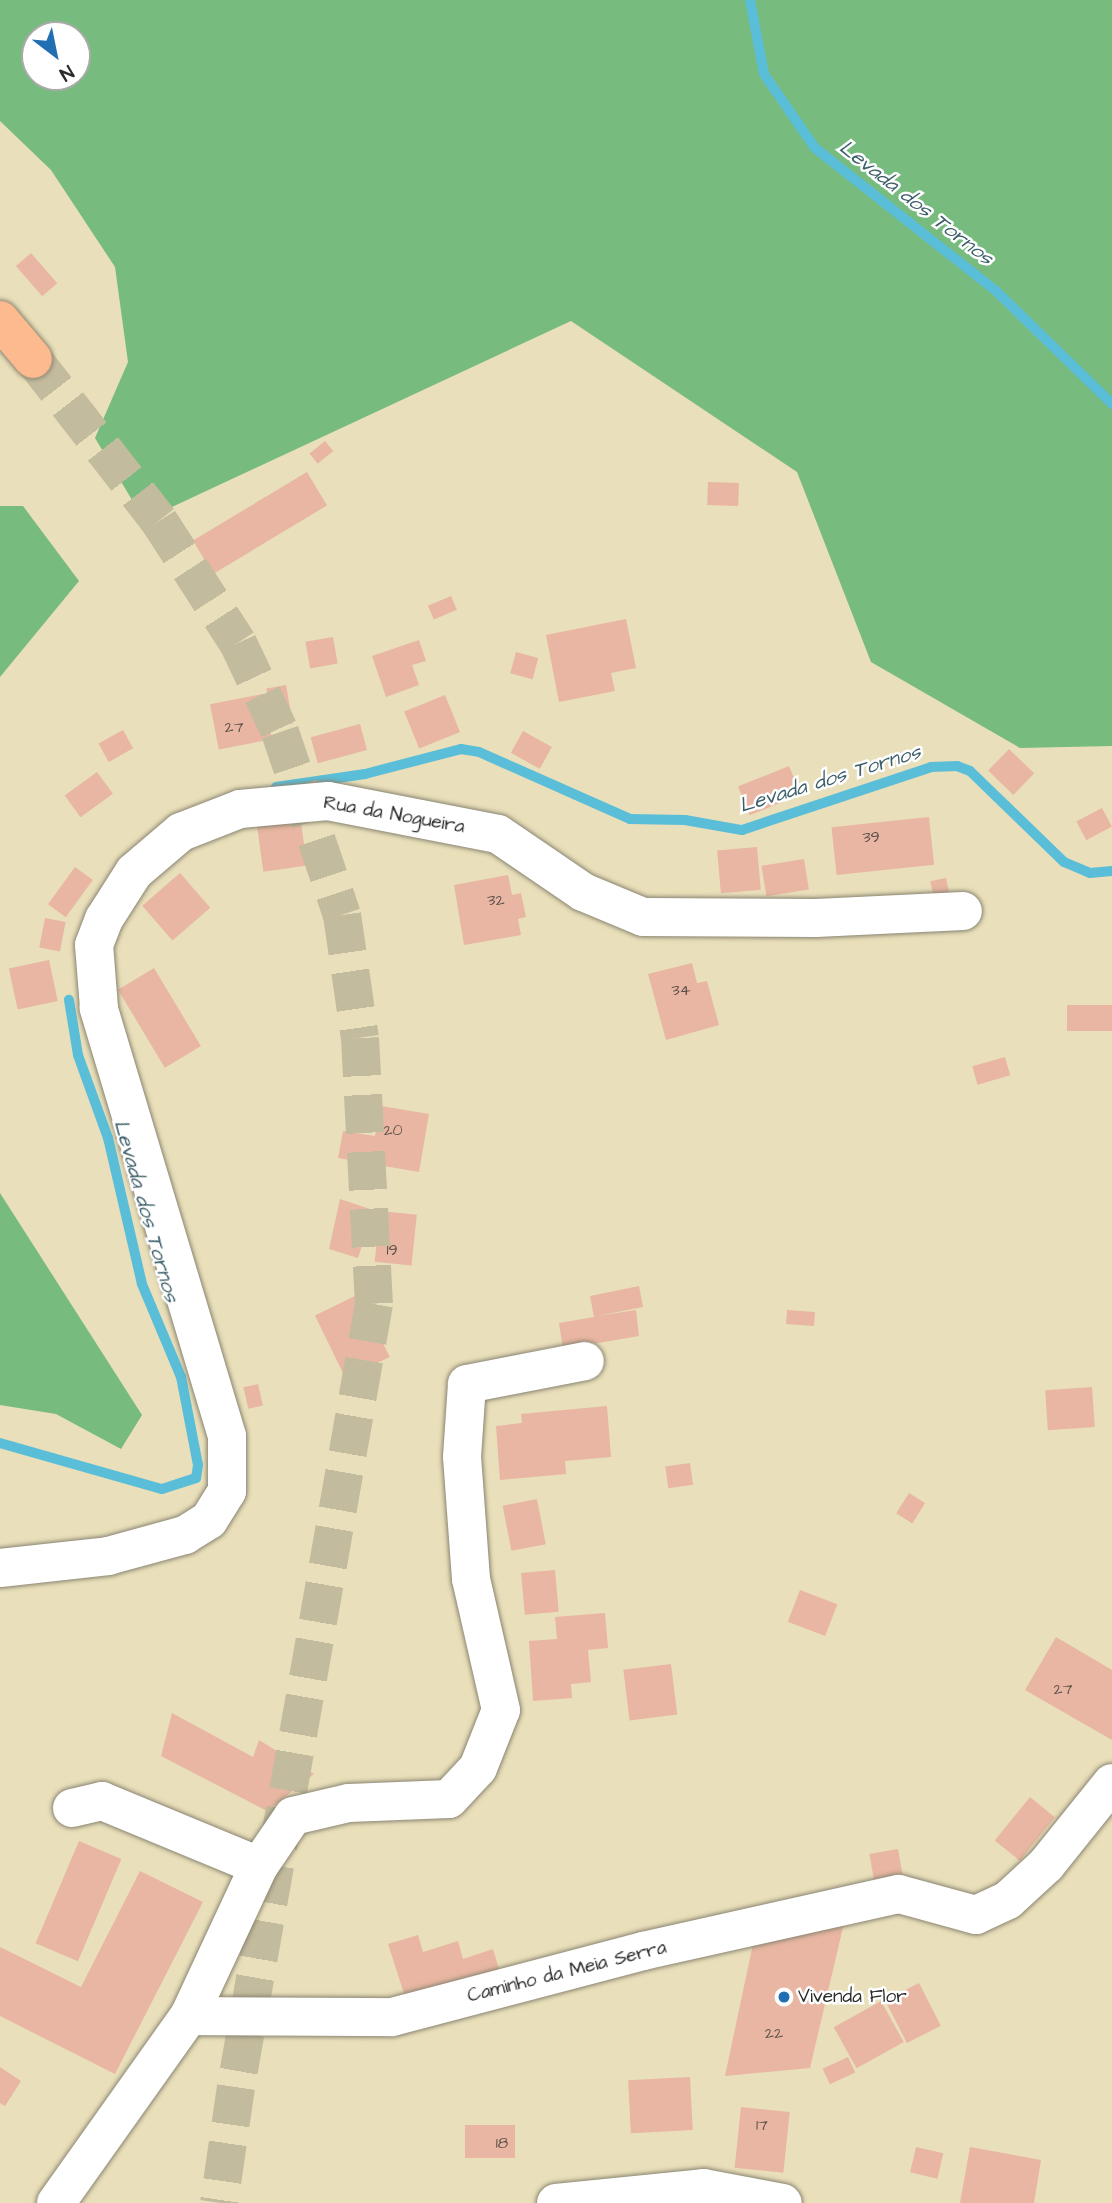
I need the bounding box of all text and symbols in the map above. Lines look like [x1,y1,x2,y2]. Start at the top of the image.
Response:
north arrow [21,21,91,91]
text: N [54,58,79,87]
water label: Levada dos Tornos [834,135,998,271]
house number: 27 [225,717,244,737]
water label: Levada dos Tornos [736,739,924,819]
street label: Rua da Nogueira [322,791,466,839]
house number: 39 [862,827,880,847]
house number: 32 [487,890,505,910]
house number: 34 [671,980,691,1000]
water label: Levada dos Tornos [108,1117,184,1305]
house number: 20 [383,1120,403,1140]
house number: 19 [386,1240,398,1260]
house number: 27 [1054,1679,1072,1699]
street label: Caminho da Meia Serra [465,1936,669,2008]
place label: Vivenda Flor [798,1986,907,2008]
marker: Vivenda Flor [776,1989,792,2005]
house number: 22 [765,2023,783,2043]
house number: 17 [756,2115,768,2135]
house number: 18 [496,2133,508,2153]

